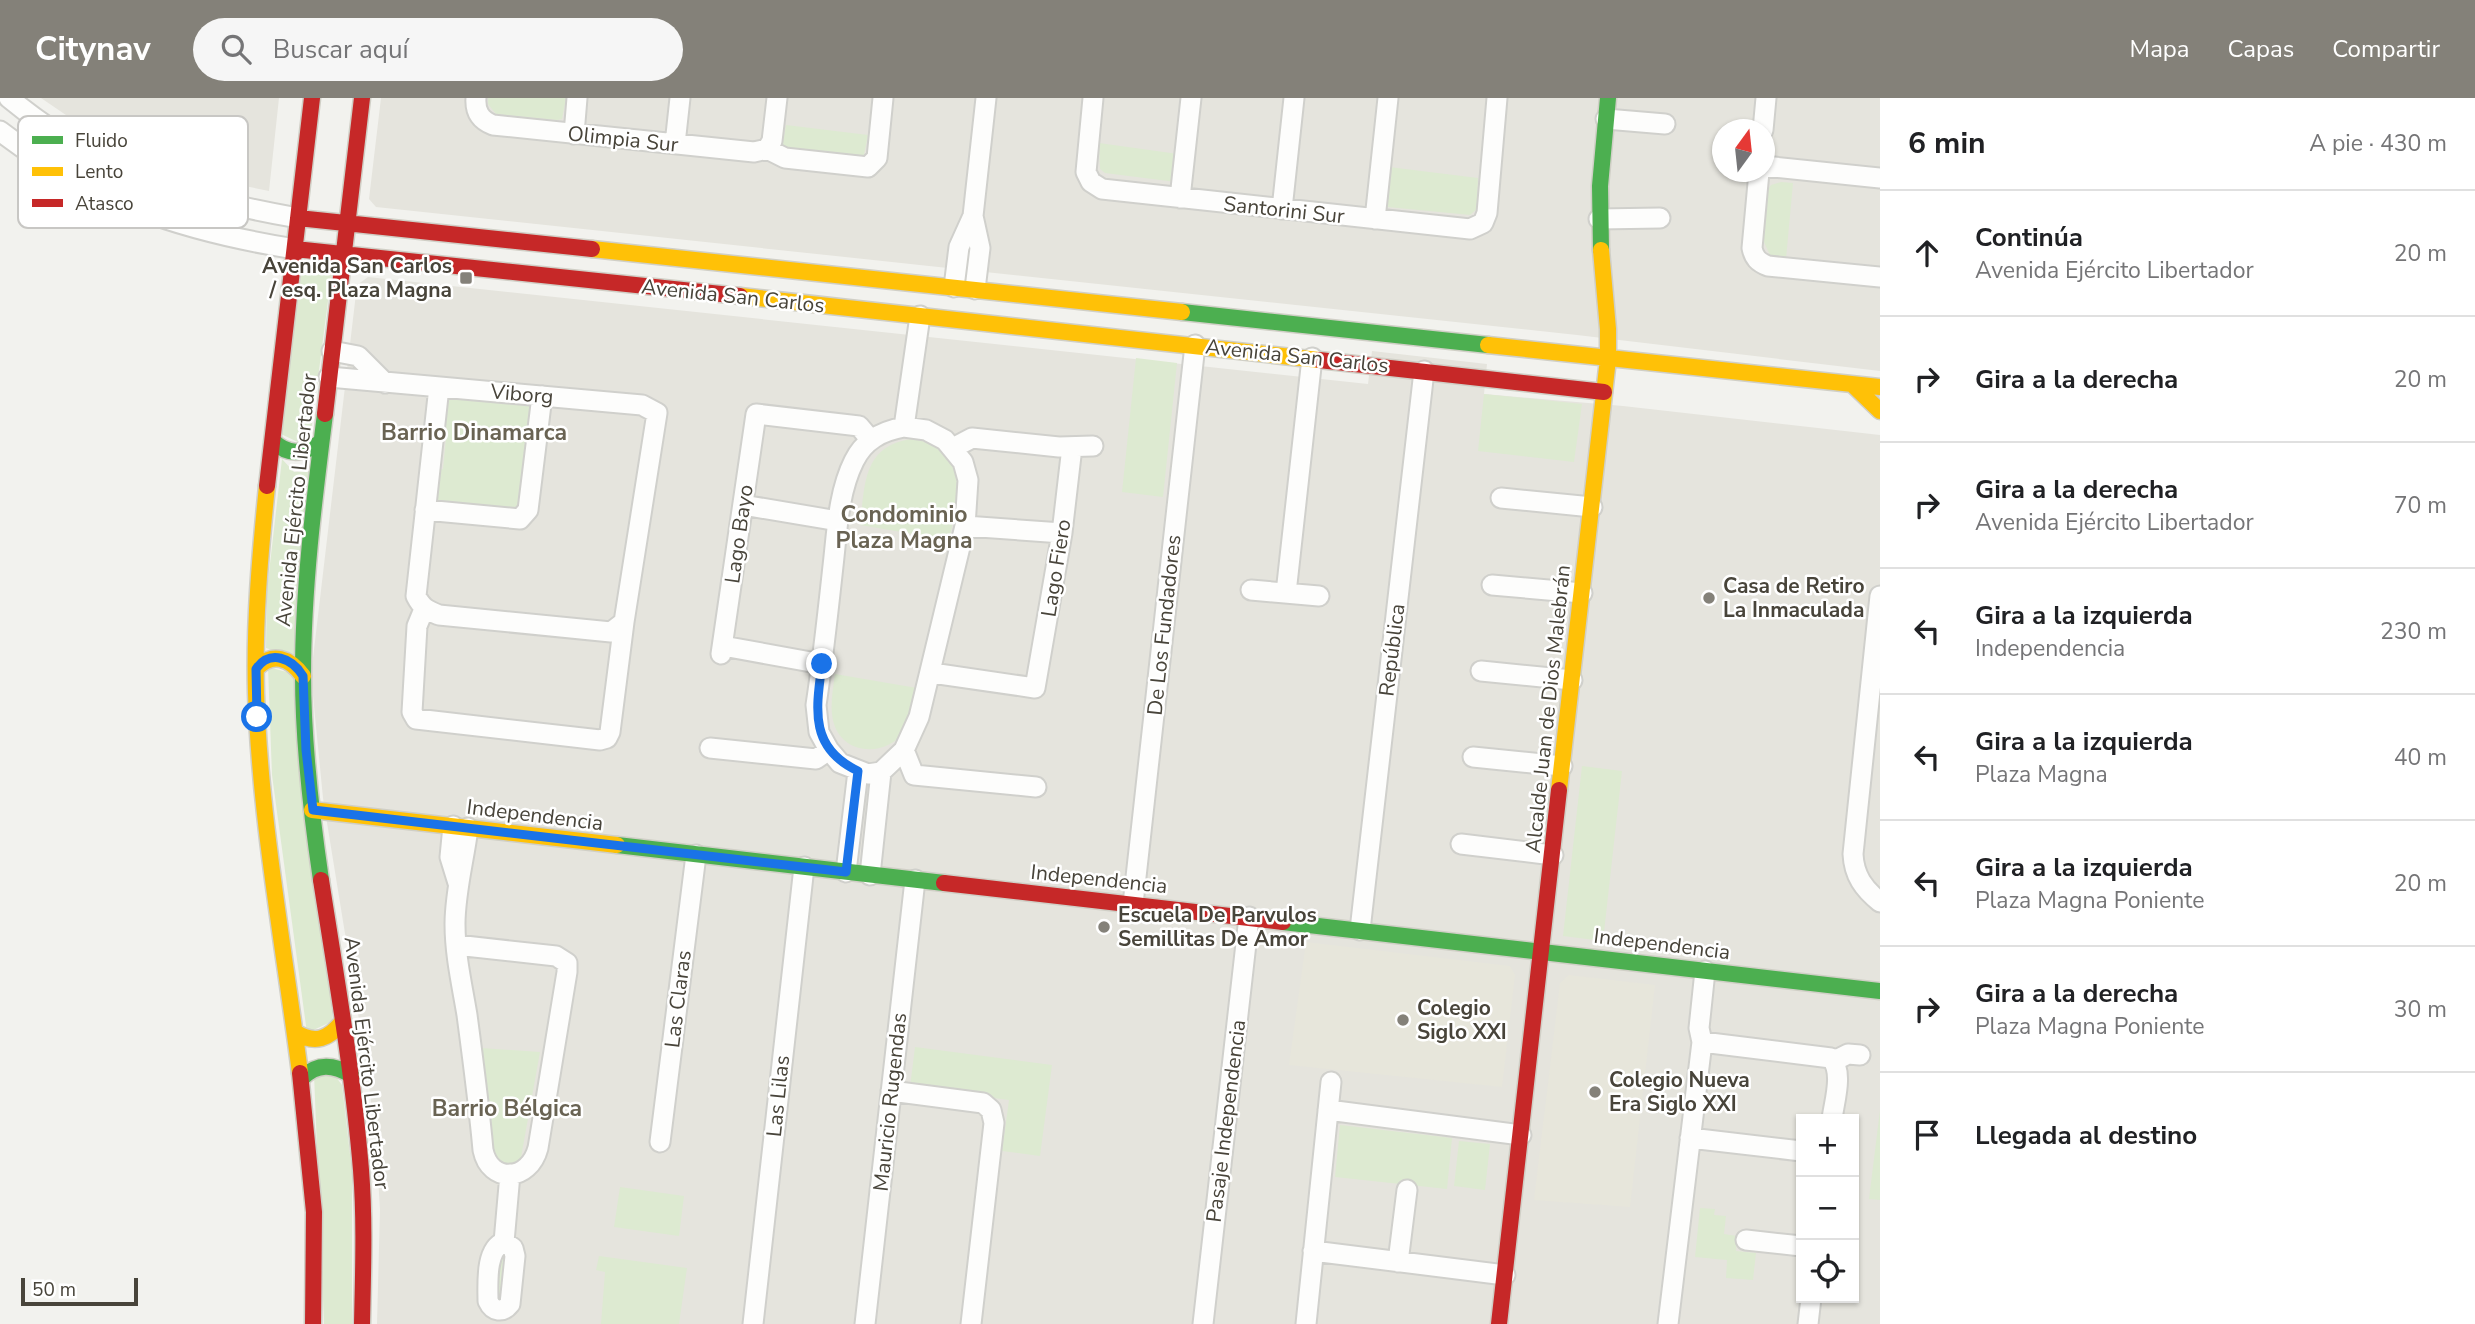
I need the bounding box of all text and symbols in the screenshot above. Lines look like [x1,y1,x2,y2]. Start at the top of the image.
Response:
search box [193,18,683,81]
text: Citynav [35,27,151,72]
icon: search [217,30,255,68]
text: Buscar aquí [273,32,409,67]
text: Mapa [2130,33,2190,65]
text: Capas [2228,33,2294,65]
text: Compartir [2332,33,2440,65]
legend [18,116,248,228]
street label: Olimpia Sur [566,119,680,159]
north arrow [1712,119,1775,182]
text: 6 min [1908,123,1986,164]
text: Fluido [75,128,128,154]
text: A pie · 430 m [2309,128,2447,159]
text: Lento [75,159,123,185]
street label: Santorini Sur [1222,190,1346,230]
text: Atasco [75,191,134,217]
text: Continúa [1975,220,2083,255]
icon: ahead [1908,234,1946,272]
text: 20 m [2394,238,2447,269]
place label: Avenida San Carlos / esq. Plaza Magna [262,252,452,304]
text: Avenida Ejército Libertador [1975,255,2254,286]
marker: Avenida San Carlos / esq. Plaza Magna [458,270,474,286]
street label: Avenida San Carlos [640,272,826,320]
street label: Avenida San Carlos [1204,332,1390,380]
icon: right [1908,360,1946,398]
text: Gira a la derecha [1975,362,2178,397]
text: 20 m [2394,364,2447,395]
street label: Avenida Ejército Libertador [269,372,323,628]
street label: Viborg [488,377,555,411]
district label: Barrio Dinamarca [381,417,567,448]
text: Gira a la derecha [1975,472,2178,507]
street label: Lago Bayo [718,483,760,585]
icon: right [1908,486,1946,524]
text: 70 m [2394,490,2447,521]
district label: Condominio Plaza Magna [836,499,972,556]
text: Avenida Ejército Libertador [1975,507,2254,538]
street label: Lago Fiero [1034,517,1078,619]
street label: De Los Fundadores [1141,533,1187,717]
street label: Alcalde Juan de Dios Malebrán [1519,563,1577,855]
place label: Casa de Retiro La Inmaculada [1723,572,1864,624]
marker: Casa de Retiro La Inmaculada [1701,590,1717,606]
text: Gira a la izquierda [1975,598,2193,633]
street label: República [1372,602,1412,698]
icon: left [1908,612,1946,650]
text: 230 m [2380,616,2447,647]
text: Independencia [1975,633,2125,664]
route end [806,648,837,679]
route start [241,701,272,732]
text: Gira a la izquierda [1975,724,2193,759]
icon: left [1908,738,1946,776]
text: 40 m [2394,742,2447,773]
text: Plaza Magna [1975,759,2108,790]
street label: Independencia [465,793,605,837]
text: Gira a la izquierda [1975,850,2193,885]
street label: Independencia [1029,858,1169,900]
icon: left [1908,864,1946,902]
text: 20 m [2394,868,2447,899]
text: Plaza Magna Poniente [1975,885,2204,916]
place label: Escuela De Parvulos Semillitas De Amor [1118,901,1317,953]
marker: Escuela De Parvulos Semillitas De Amor [1096,919,1112,935]
street label: Independencia [1592,922,1732,966]
street label: Avenida Ejército Libertador [338,935,396,1191]
street label: Las Claras [658,949,698,1049]
text: Gira a la derecha [1975,976,2178,1011]
icon: right [1908,990,1946,1028]
place label: Colegio Siglo XXI [1417,994,1507,1046]
text: 30 m [2394,994,2447,1025]
street label: Mauricio Rugendas [867,1011,913,1193]
text: Plaza Magna Poniente [1975,1011,2204,1042]
marker: Colegio Siglo XXI [1395,1012,1411,1028]
street label: Pasaje Independencia [1200,1018,1252,1224]
street label: Las Lilas [760,1054,796,1138]
place label: Colegio Nueva Era Siglo XXI [1609,1066,1750,1118]
marker: Colegio Nueva Era Siglo XXI [1587,1084,1603,1100]
district label: Barrio Bélgica [432,1093,582,1124]
map controls [1796,1114,1859,1303]
button: + [1796,1114,1859,1177]
icon: arrive [1908,1116,1946,1154]
text: Llegada al destino [1975,1118,2197,1153]
button: − [1796,1177,1859,1240]
button: locate [1796,1240,1859,1303]
scale bar [21,1275,138,1307]
text: 50 m [32,1277,76,1303]

